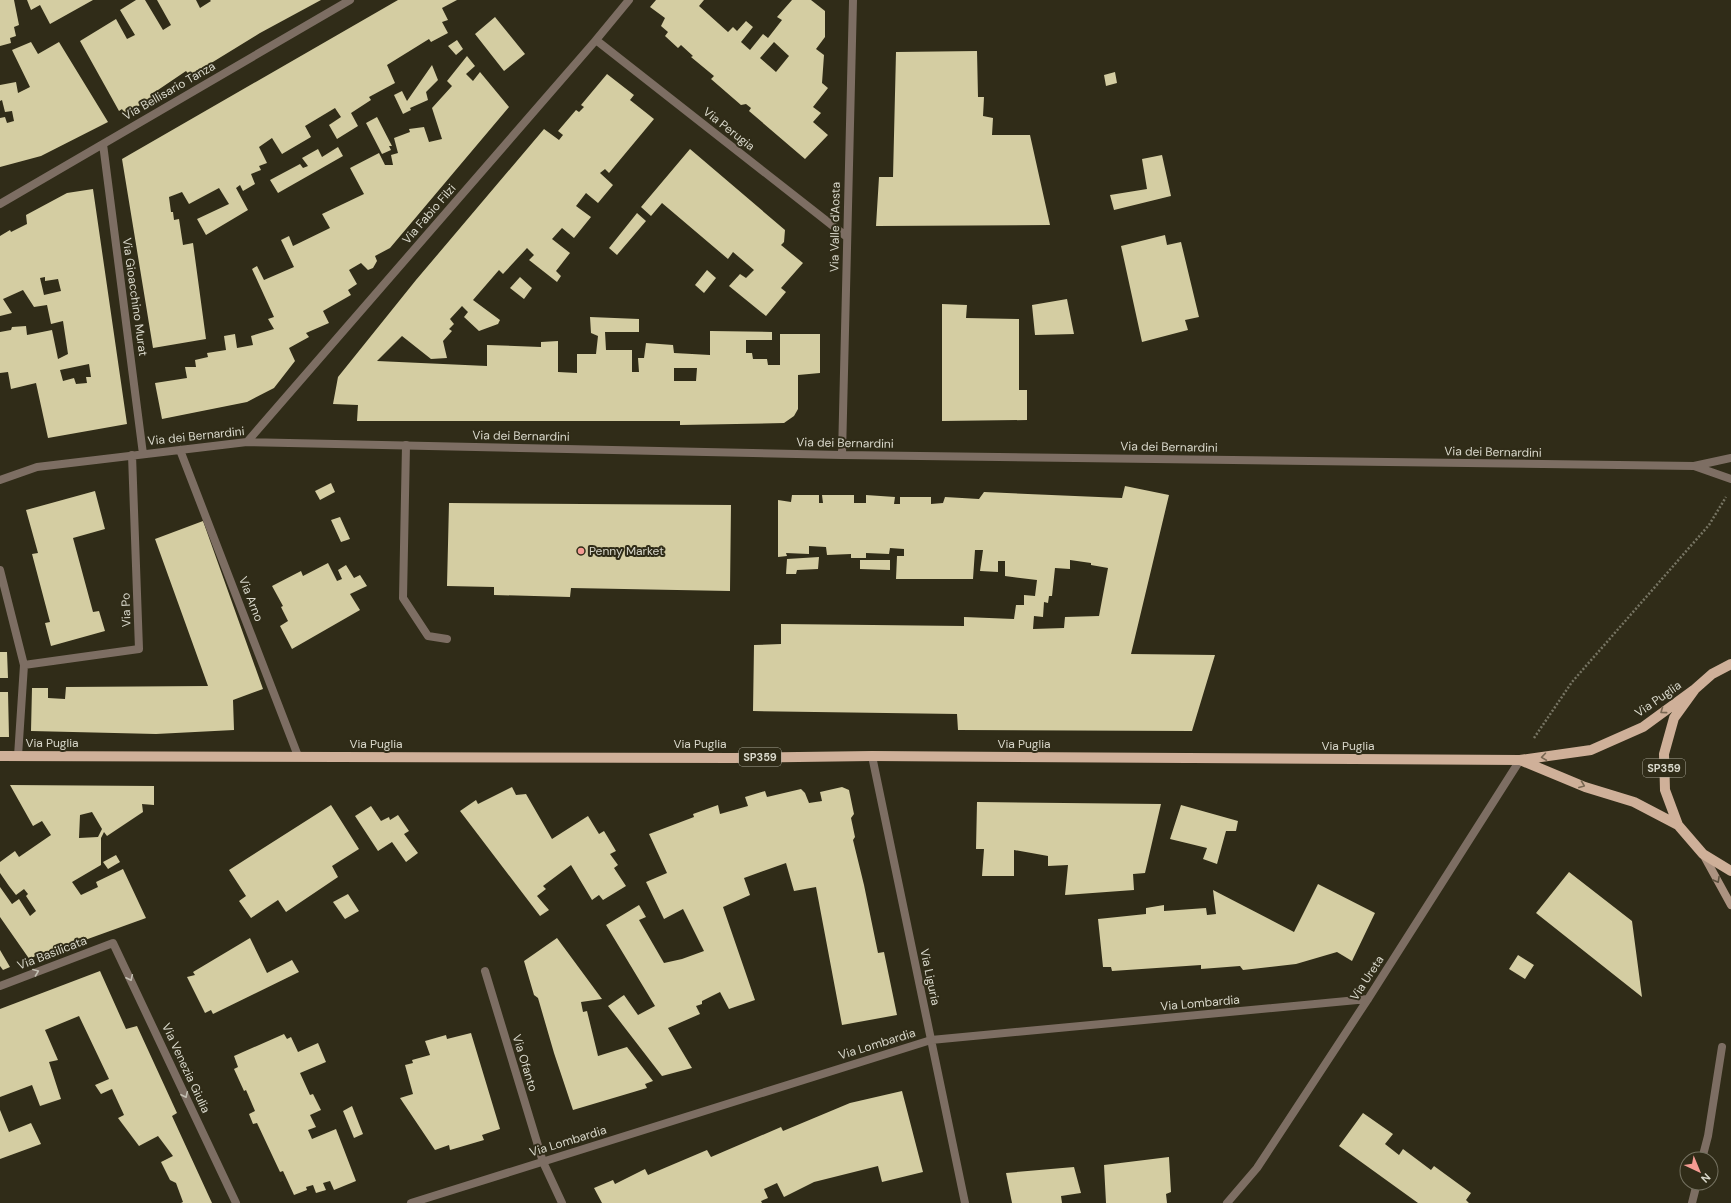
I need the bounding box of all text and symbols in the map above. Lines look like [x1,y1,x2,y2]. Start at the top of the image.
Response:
street label: Via Bellisario Tanza [120,58,218,124]
street label: Via Perugia [700,104,758,154]
street label: Via Fabio Filzi [399,181,459,247]
street label: Via Valle d'Aosta [826,182,844,272]
street label: Via Gioacchino Murat [119,237,151,358]
street label: Via dei Bernardini [147,423,245,449]
street label: Via dei Bernardini [472,427,570,445]
street label: Via dei Bernardini [796,434,894,452]
street label: Via dei Bernardini [1120,438,1218,456]
street label: Via dei Bernardini [1444,443,1542,461]
place label: Penny Market [589,543,664,559]
marker: Penny Market [576,546,586,556]
street label: Via Arno [235,574,267,624]
street label: Via Po [117,593,135,627]
street label: Via Puglia [1632,677,1684,721]
one-way arrow [1661,707,1668,714]
street label: Via Puglia [25,735,79,751]
street label: Via Puglia [349,736,403,752]
street label: Via Puglia [673,736,727,752]
street label: Via Puglia [997,736,1051,752]
street label: Via Puglia [1321,738,1375,754]
road number: SP359 [739,748,781,766]
one-way arrow [1541,752,1547,761]
road number: SP359 [1643,759,1685,777]
one-way arrow [1578,781,1585,789]
one-way arrow [1712,876,1720,883]
street label: Via Basilicata [15,932,89,974]
street label: Via Liguria [916,947,944,1007]
street label: Via Ureta [1347,952,1387,1004]
one-way arrow [33,969,40,977]
one-way arrow [125,974,133,981]
street label: Via Lombardia [1160,992,1240,1014]
street label: Via Venezia Giulia [158,1020,214,1116]
street label: Via Lombardia [837,1025,917,1063]
street label: Via Ofanto [509,1033,541,1093]
one-way arrow [180,1091,188,1099]
street label: Via Lombardia [528,1122,608,1160]
north arrow [1679,1151,1719,1191]
text: N [1698,1170,1714,1186]

